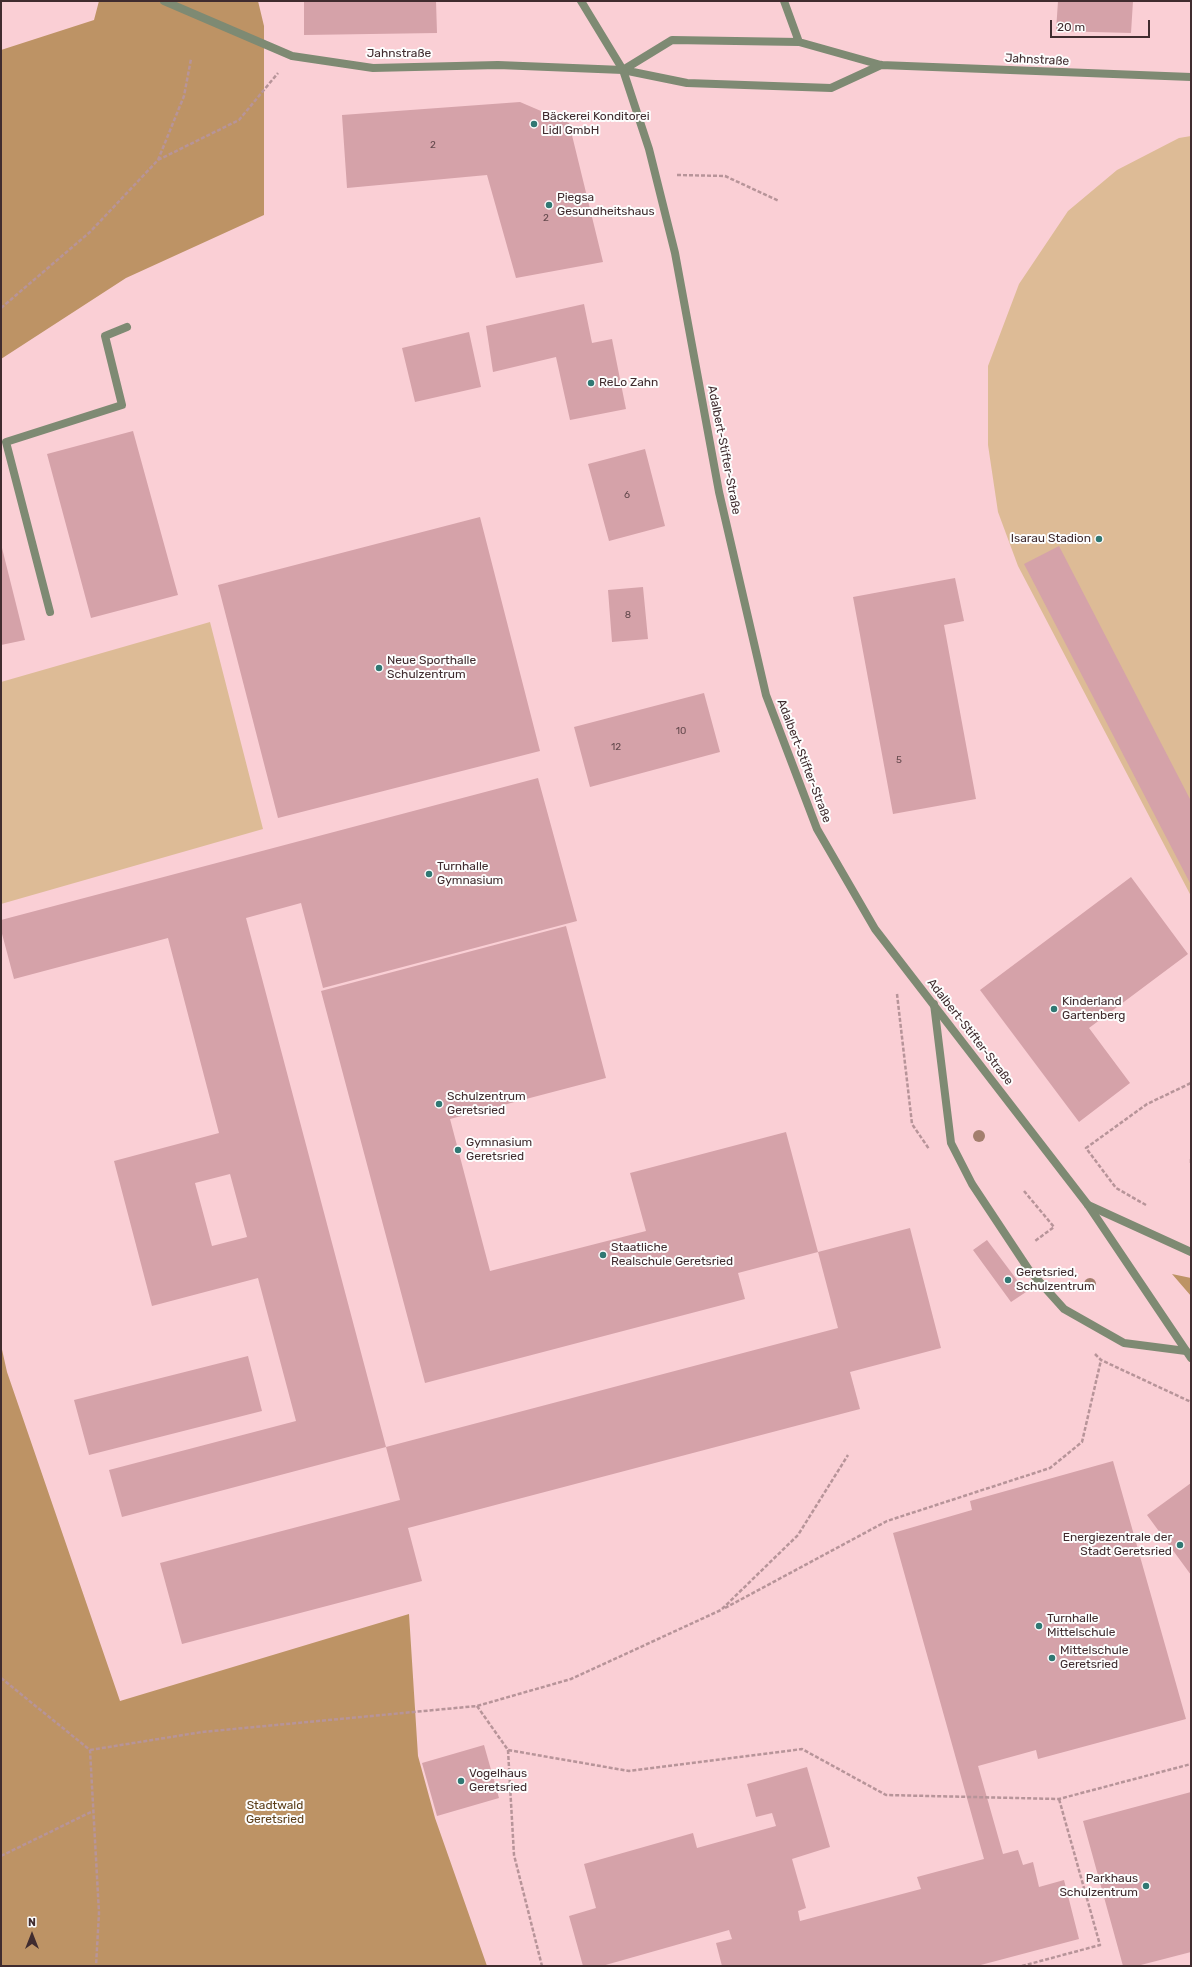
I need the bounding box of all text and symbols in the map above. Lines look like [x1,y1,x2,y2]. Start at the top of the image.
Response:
scale bar [1052,12,1152,38]
text: 20 m [1057,20,1085,34]
street label: Jahnstraße [367,47,431,61]
street label: Jahnstraße [1004,51,1070,69]
place label: Bäckerei Konditorei Lidl GmbH [542,110,650,138]
marker: Bäckerei Konditorei Lidl GmbH [529,119,539,129]
house number: 2 [430,139,436,151]
place label: Piegsa Gesundheitshaus [557,191,655,219]
marker: Piegsa Gesundheitshaus [544,200,554,210]
house number: 2 [543,212,549,224]
place label: ReLo Zahn [599,376,658,390]
marker: ReLo Zahn [586,378,596,388]
street label: Adalbert-Stifter-Straße [704,384,744,516]
house number: 6 [624,489,630,501]
place label: Isarau Stadion [1011,532,1091,546]
marker: Isarau Stadion [1094,534,1104,544]
house number: 8 [625,609,631,621]
place label: Neue Sporthalle Schulzentrum [387,654,476,682]
marker: Neue Sporthalle Schulzentrum [374,663,384,673]
street label: Adalbert-Stifter-Straße [774,697,834,825]
house number: 10 [676,725,686,737]
house number: 12 [611,741,621,753]
house number: 5 [896,754,902,766]
place label: Turnhalle Gymnasium [437,860,503,888]
marker: Turnhalle Gymnasium [424,869,434,879]
street label: Adalbert-Stifter-Straße [924,976,1016,1088]
place label: Kinderland Gartenberg [1062,995,1125,1023]
marker: Kinderland Gartenberg [1049,1004,1059,1014]
place label: Schulzentrum Geretsried [447,1090,526,1118]
marker: Schulzentrum Geretsried [434,1099,444,1109]
place label: Gymnasium Geretsried [466,1136,532,1164]
marker: Gymnasium Geretsried [453,1145,463,1155]
place label: Staatliche Realschule Geretsried [611,1241,733,1269]
marker: Staatliche Realschule Geretsried [598,1250,608,1260]
place label: Geretsried, Schulzentrum [1016,1266,1095,1294]
marker: Geretsried, Schulzentrum [1003,1275,1013,1285]
place label: Energiezentrale der Stadt Geretsried [1063,1531,1172,1559]
marker: Energiezentrale der Stadt Geretsried [1175,1540,1185,1550]
place label: Turnhalle Mittelschule [1047,1612,1115,1640]
marker: Turnhalle Mittelschule [1034,1621,1044,1631]
place label: Mittelschule Geretsried [1060,1644,1128,1672]
marker: Mittelschule Geretsried [1047,1653,1057,1663]
place label: Vogelhaus Geretsried [469,1767,527,1795]
marker: Vogelhaus Geretsried [456,1776,466,1786]
park label: Stadtwald Geretsried [246,1799,304,1827]
place label: Parkhaus Schulzentrum [1059,1872,1138,1900]
marker: Parkhaus Schulzentrum [1141,1881,1151,1891]
north arrow [12,1915,52,1955]
text: N [28,1916,36,1929]

